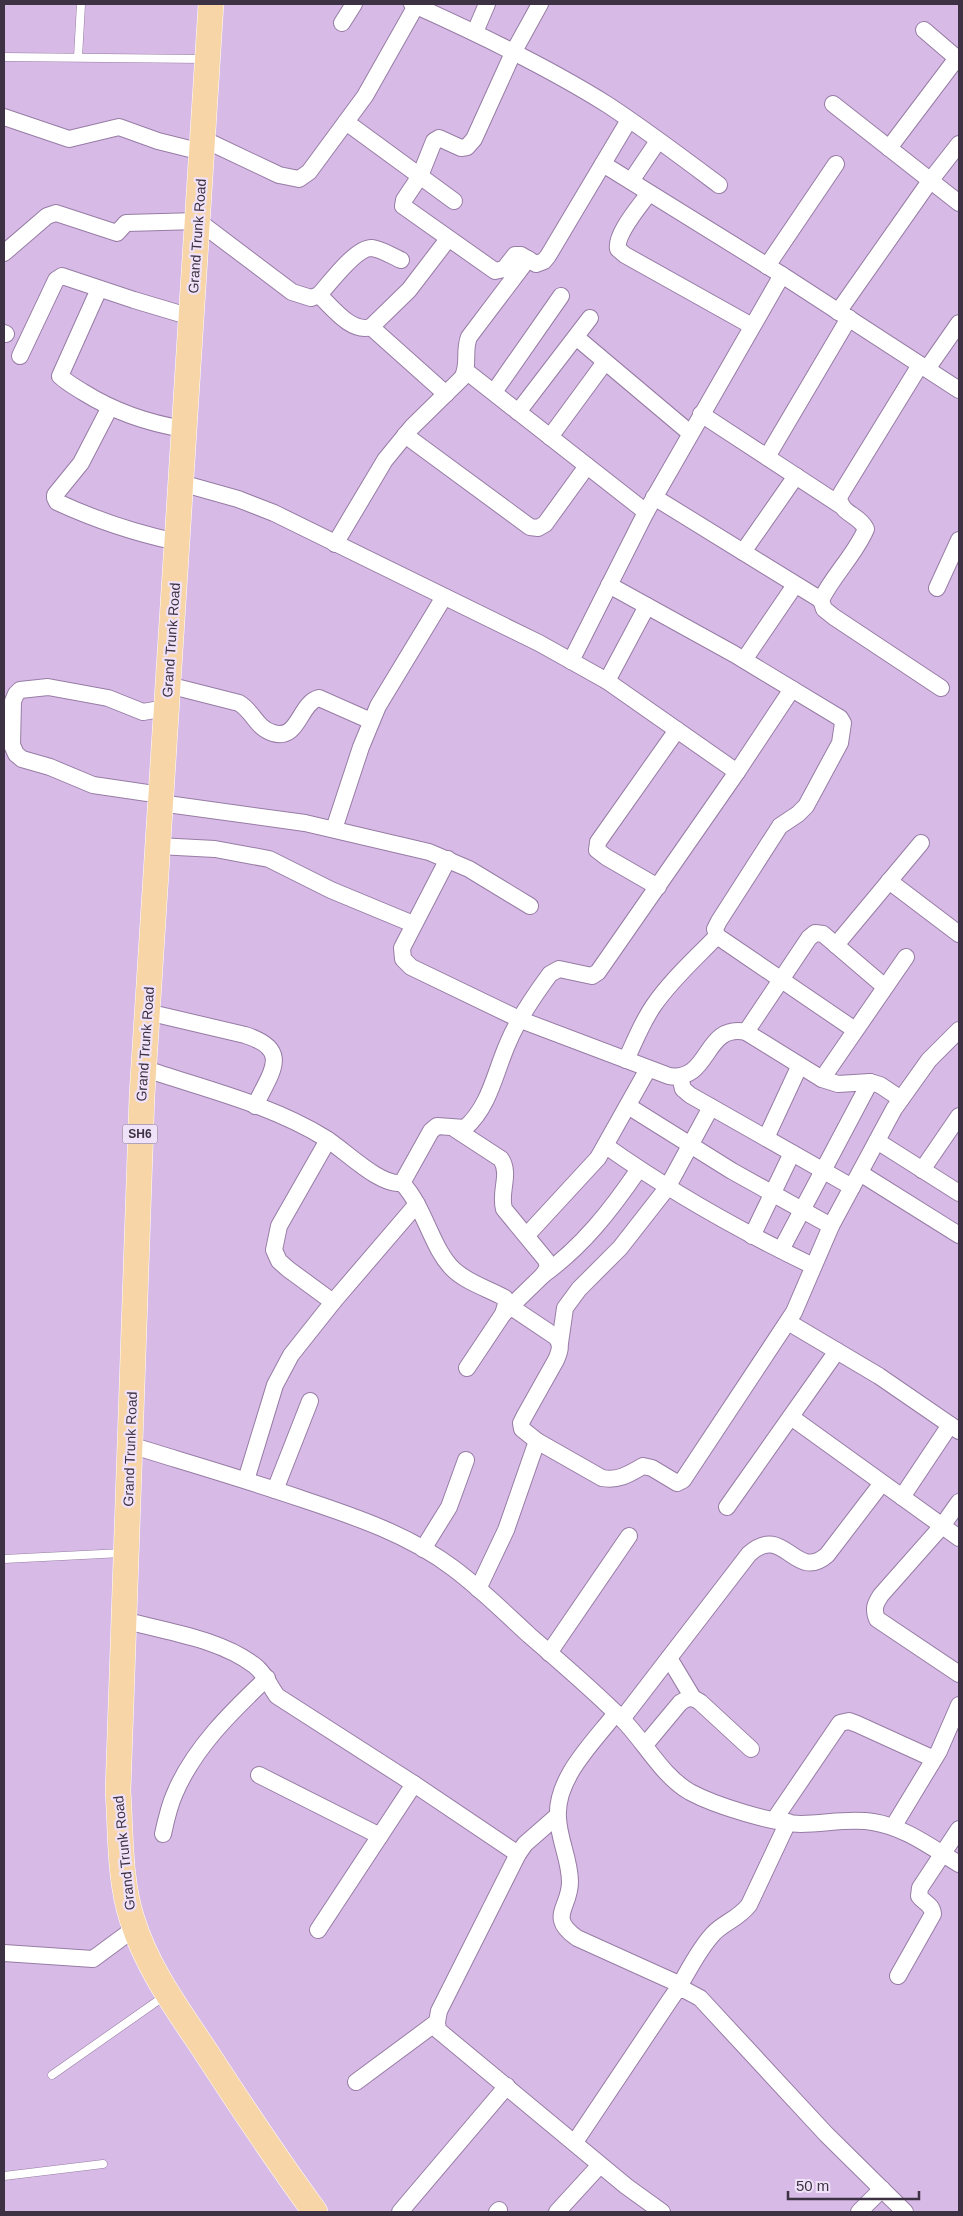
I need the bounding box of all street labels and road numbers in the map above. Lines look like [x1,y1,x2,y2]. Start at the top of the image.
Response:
street label: Grand Trunk Road [185,178,209,294]
street label: Grand Trunk Road [159,582,183,698]
street label: Grand Trunk Road [133,986,157,1102]
road number: SH6 [122,1124,158,1144]
street label: Grand Trunk Road [120,1391,140,1507]
street label: Grand Trunk Road [110,1795,138,1911]

